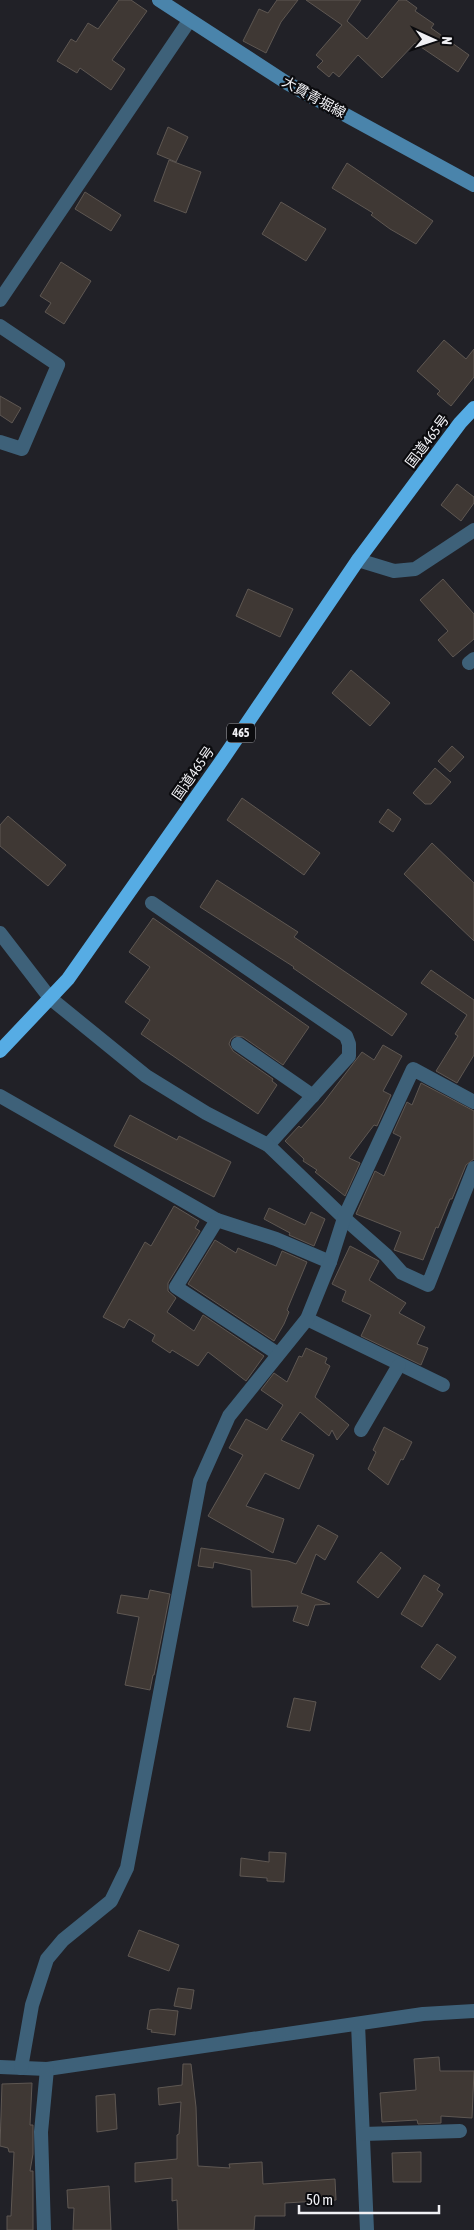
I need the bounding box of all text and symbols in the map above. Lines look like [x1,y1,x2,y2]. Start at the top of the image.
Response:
north arrow [409,15,459,65]
text: N [439,36,455,45]
street label: 大貫青堀線 [280,73,348,121]
street label: 国道465号 [402,412,452,470]
road number: 465 [227,724,255,742]
street label: 国道465号 [169,743,217,803]
scale bar [299,2182,439,2214]
text: 50 m [306,2191,333,2208]

